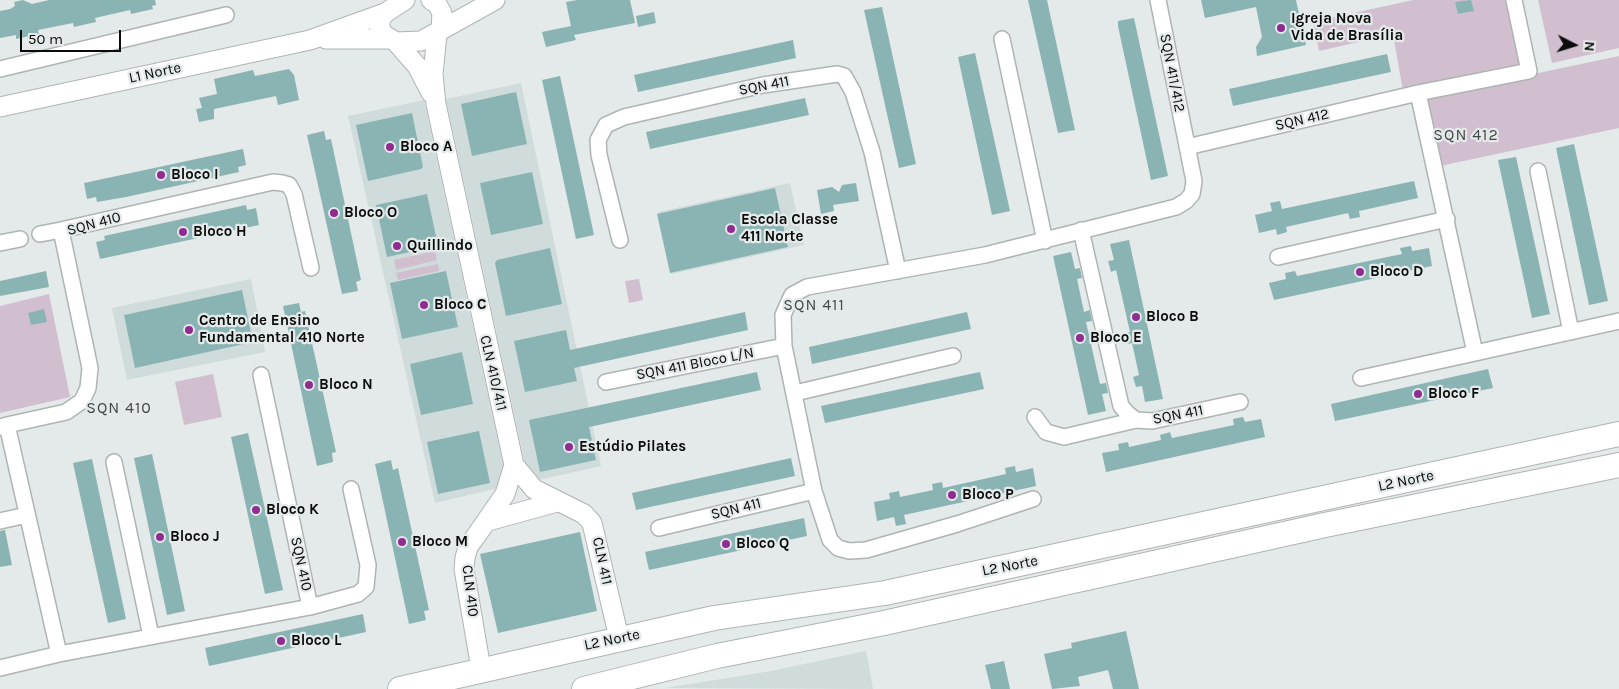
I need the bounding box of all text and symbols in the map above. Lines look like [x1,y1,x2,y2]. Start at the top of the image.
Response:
place label: Igreja Nova Vida de Brasília [1291,10,1403,45]
scale bar [22,20,124,52]
north arrow [1549,20,1599,70]
marker: Igreja Nova Vida de Brasília [1275,22,1287,34]
text: 50 m [28,30,63,48]
street label: SQN 411/412 [1156,32,1188,114]
text: N [1581,41,1598,52]
street label: L1 Norte [127,59,183,87]
street label: SQN 411 [737,72,791,100]
street label: SQN 412 [1273,105,1331,135]
district label: SQN 412 [1432,125,1500,145]
place label: Bloco A [400,138,452,156]
marker: Bloco A [384,141,396,153]
place label: Bloco I [171,166,219,184]
marker: Bloco I [155,169,167,181]
place label: Bloco O [344,204,397,222]
marker: Bloco O [328,207,340,219]
street label: SQN 410 [65,208,123,240]
place label: Escola Classe 411 Norte [741,211,838,246]
place label: Bloco H [193,223,247,241]
marker: Escola Classe 411 Norte [725,223,737,235]
marker: Bloco H [177,226,189,238]
place label: Quillindo [407,237,473,255]
marker: Quillindo [391,240,403,252]
place label: Bloco D [1370,263,1423,281]
marker: Bloco D [1354,266,1366,278]
district label: SQN 411 [782,295,846,315]
place label: Bloco C [434,296,487,314]
marker: Bloco C [418,299,430,311]
place label: Bloco B [1146,308,1199,326]
marker: Bloco B [1130,311,1142,323]
place label: Centro de Ensino Fundamental 410 Norte [199,312,365,347]
marker: Centro de Ensino Fundamental 410 Norte [183,324,195,336]
place label: Bloco E [1090,329,1142,347]
marker: Bloco E [1074,332,1086,344]
street label: CLN 410/411 [476,333,510,413]
street label: SQN 411 Bloco L/N [635,344,755,384]
place label: Bloco N [319,376,373,394]
marker: Bloco N [303,379,315,391]
place label: Bloco F [1428,385,1479,403]
marker: Bloco F [1412,388,1424,400]
district label: SQN 410 [85,398,153,418]
street label: SQN 411 [1151,401,1205,429]
place label: Estúdio Pilates [579,438,686,456]
marker: Estúdio Pilates [563,441,575,453]
street label: L2 Norte [1377,466,1435,496]
place label: Bloco P [962,486,1014,504]
marker: Bloco P [946,489,958,501]
street label: SQN 411 [709,494,763,524]
place label: Bloco K [266,501,319,519]
marker: Bloco K [250,504,262,516]
place label: Bloco J [170,528,220,546]
marker: Bloco J [154,531,166,543]
place label: Bloco M [412,533,468,551]
street label: SQN 410 [286,535,316,593]
street label: CLN 411 [588,535,616,587]
place label: Bloco Q [736,535,789,553]
marker: Bloco M [396,536,408,548]
marker: Bloco Q [720,538,732,550]
street label: L2 Norte [981,552,1039,580]
street label: CLN 410 [458,564,482,618]
street label: L2 Norte [583,625,641,655]
place label: Bloco L [291,632,341,650]
marker: Bloco L [275,635,287,647]

